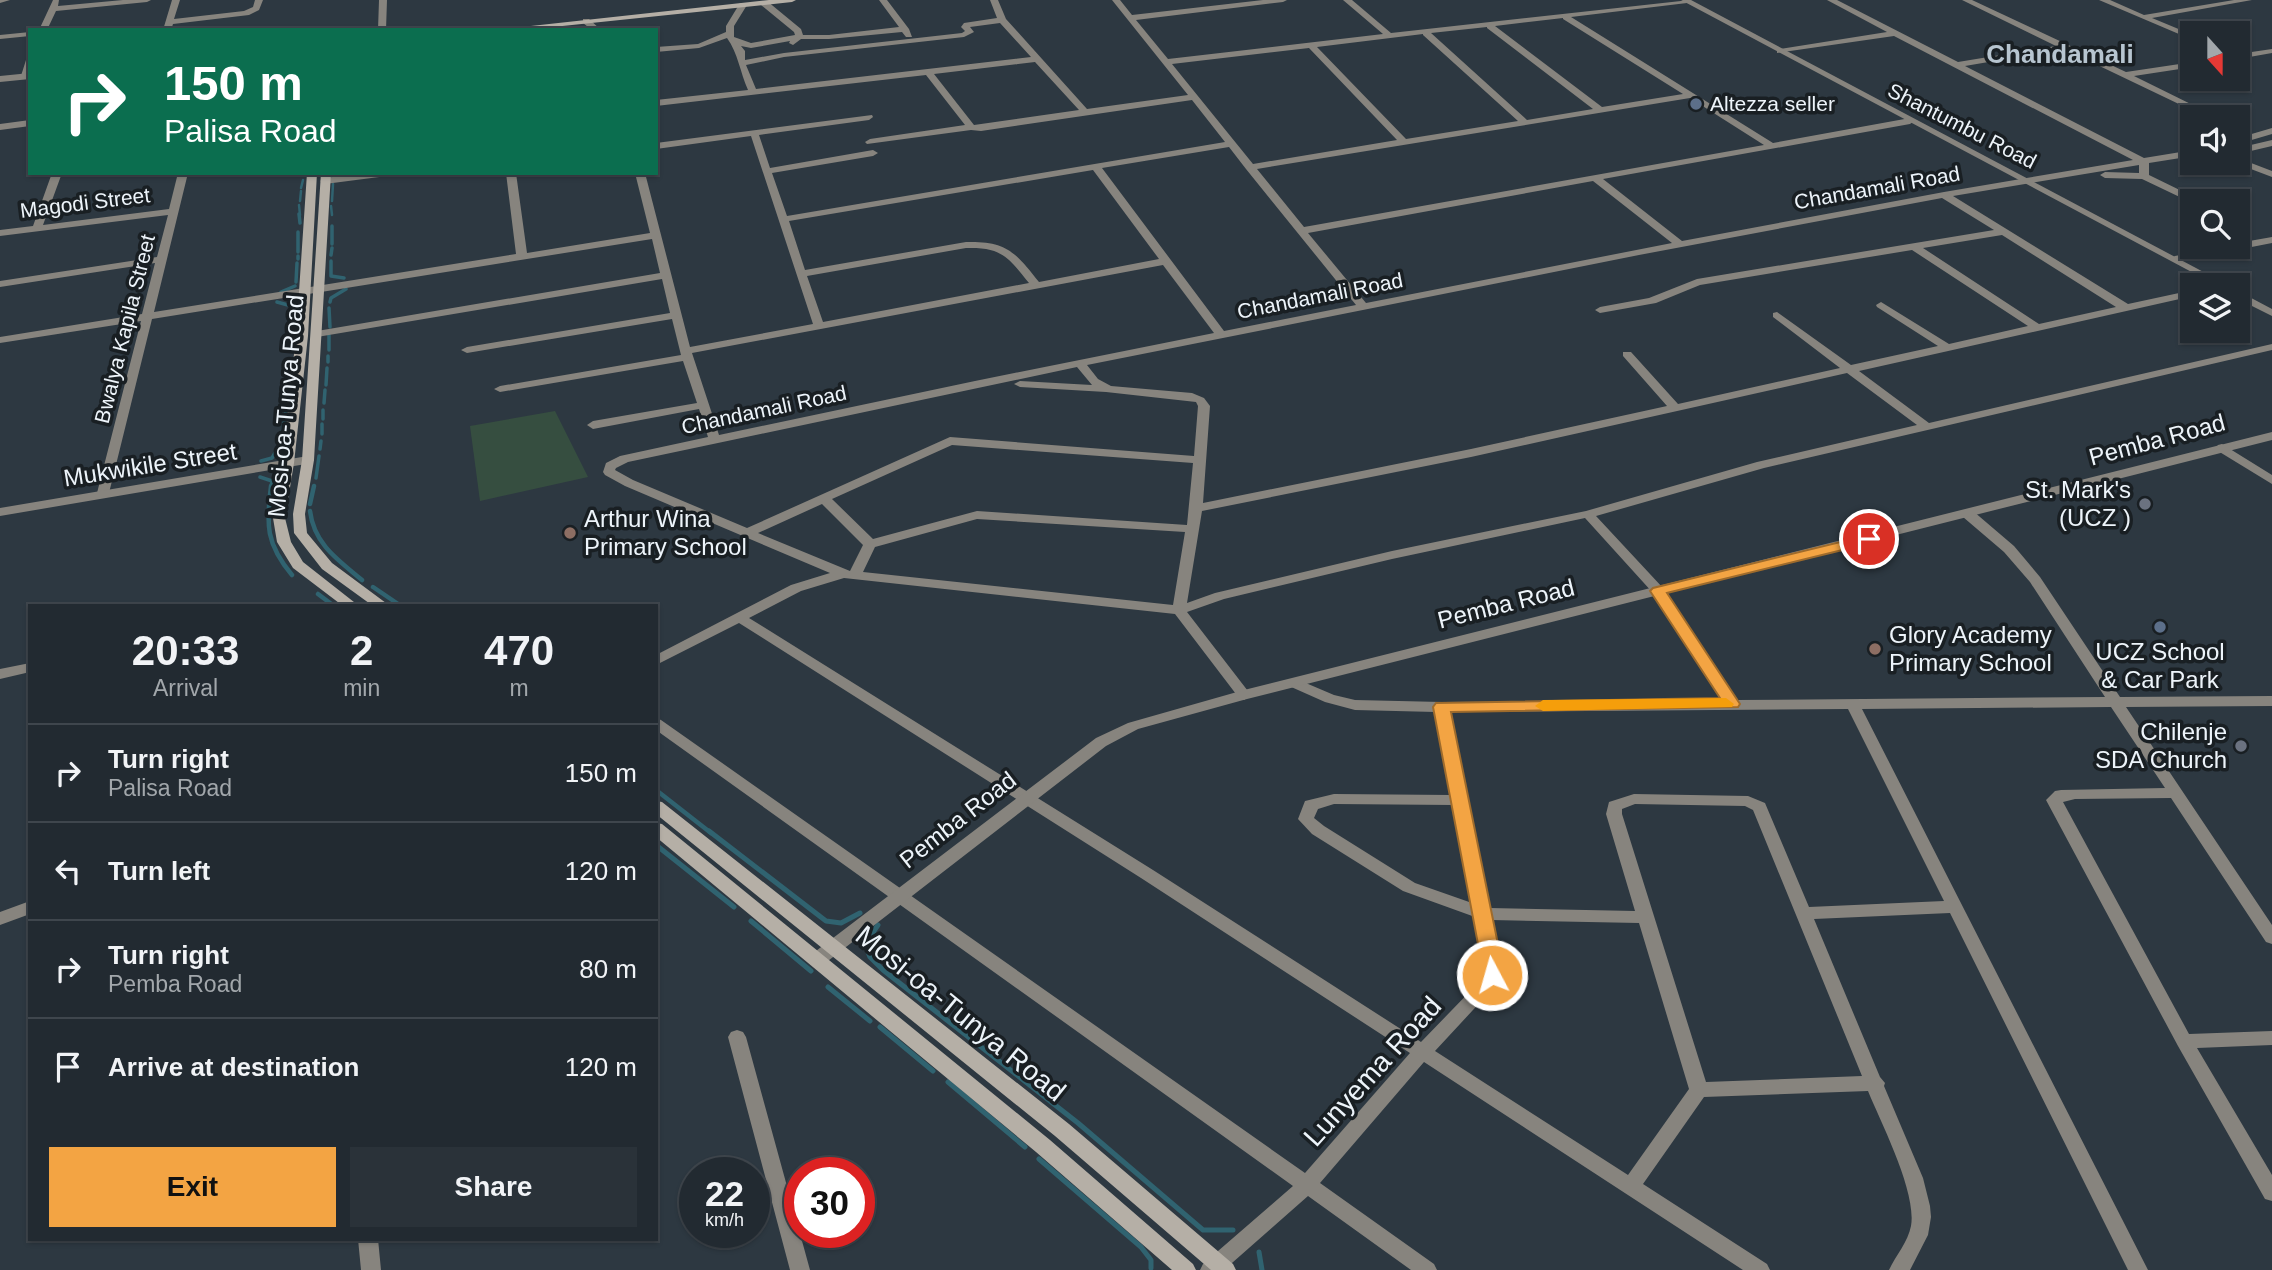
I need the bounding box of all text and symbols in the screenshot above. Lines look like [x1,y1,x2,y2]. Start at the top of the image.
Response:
north arrow [2180,21,2250,91]
map controls [2180,21,2250,343]
district label: Chandamali [1986,39,2134,69]
icon: right [49,56,140,147]
text: 150 m [164,56,303,110]
street label: Shantumbu Road [1884,78,2040,173]
place label: Altezza seller [1710,92,1835,115]
marker: Altezza seller [1688,96,1704,112]
button: sound [2180,105,2250,175]
text: Palisa Road [164,113,337,149]
street label: Chandamali Road [1792,162,1962,213]
street label: Magodi Street [19,183,151,222]
button: search [2180,189,2250,259]
street label: Bwalya Kapila Street [90,232,159,426]
street label: Chandamali Road [1235,268,1405,323]
button: layers [2180,273,2250,343]
street label: Mosi-oa-Tunya Road [262,294,309,518]
street label: Chandamali Road [679,381,849,438]
street label: Pemba Road [2086,408,2228,471]
street label: Mukwikile Street [62,437,239,492]
place label: St. Mark's (UCZ ) [2025,476,2131,531]
marker: St. Mark's (UCZ ) [2137,496,2153,512]
place label: Arthur Wina Primary School [584,505,747,560]
pin [1839,509,1899,569]
icon: arrive [1850,520,1888,558]
marker: Arthur Wina Primary School [562,525,578,541]
street label: Pemba Road [1435,573,1577,634]
marker: UCZ School & Car Park [2152,619,2168,635]
place label: Glory Academy Primary School [1889,621,2052,676]
text: 20:33 [132,627,239,674]
text: 2 [350,627,373,674]
text: 470 [484,627,554,674]
place label: UCZ School & Car Park [2095,638,2225,693]
marker: Glory Academy Primary School [1867,641,1883,657]
text: Arrival [153,675,218,701]
text: min [343,675,380,701]
text: m [510,675,529,701]
place label: Chilenje SDA Church [2095,718,2227,773]
marker: Chilenje SDA Church [2233,738,2249,754]
text: Turn right [108,744,229,774]
icon: right [49,754,87,792]
text: 150 m [565,758,637,788]
street label: Pemba Road [894,766,1021,873]
text: Palisa Road [108,775,232,801]
icon: left [49,852,87,890]
text: Turn left [108,856,210,886]
text: 120 m [565,856,637,886]
street label: Mosi-oa-Tunya Road [850,919,1072,1107]
position arrow [1455,938,1529,1012]
text: Turn right [108,940,229,970]
icon: right [49,950,87,988]
text: 80 m [579,954,637,984]
text: Pemba Road [108,971,242,997]
street label: Lunyema Road [1297,990,1447,1152]
icon: arrive [49,1048,87,1086]
text: Arrive at destination [108,1052,359,1082]
text: 120 m [565,1052,637,1082]
button: Exit [49,1147,336,1227]
button: Share [350,1147,637,1227]
speed limit sign: 30 [784,1157,875,1248]
text: 22 [705,1174,744,1213]
text: km/h [705,1210,744,1230]

